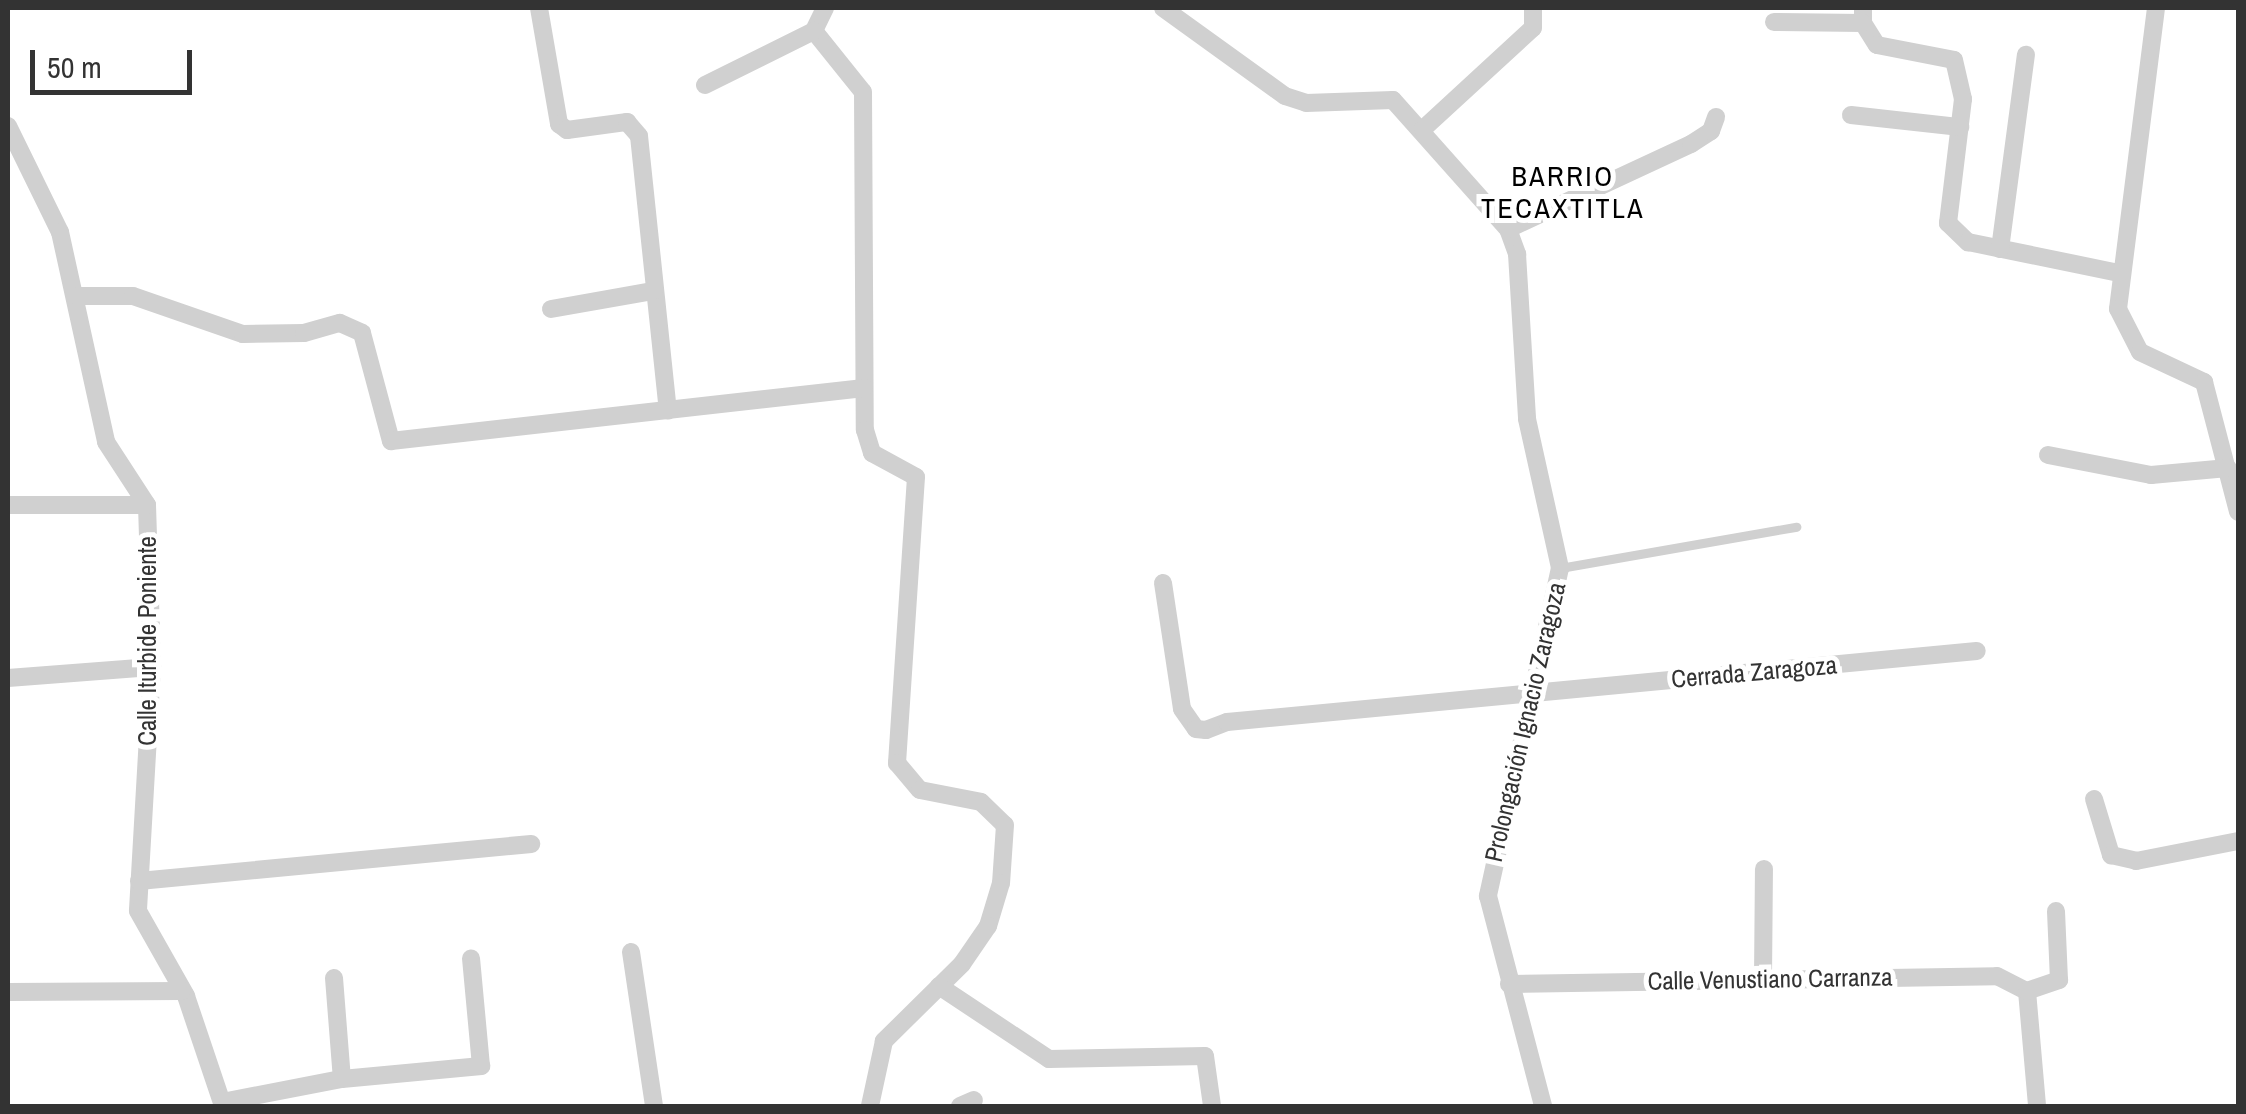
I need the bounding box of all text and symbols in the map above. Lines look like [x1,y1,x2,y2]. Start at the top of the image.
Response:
scale bar [35,30,198,92]
text: 50 m [47,47,102,87]
district label: BARRIO TECAXTITLA [1481,159,1645,225]
street label: Calle Iturbide Poniente [132,536,162,746]
street label: Prolongación Ignacio Zaragoza [1478,579,1572,865]
street label: Cerrada Zaragoza [1670,650,1838,694]
street label: Calle Venustiano Carranza [1647,962,1893,996]

